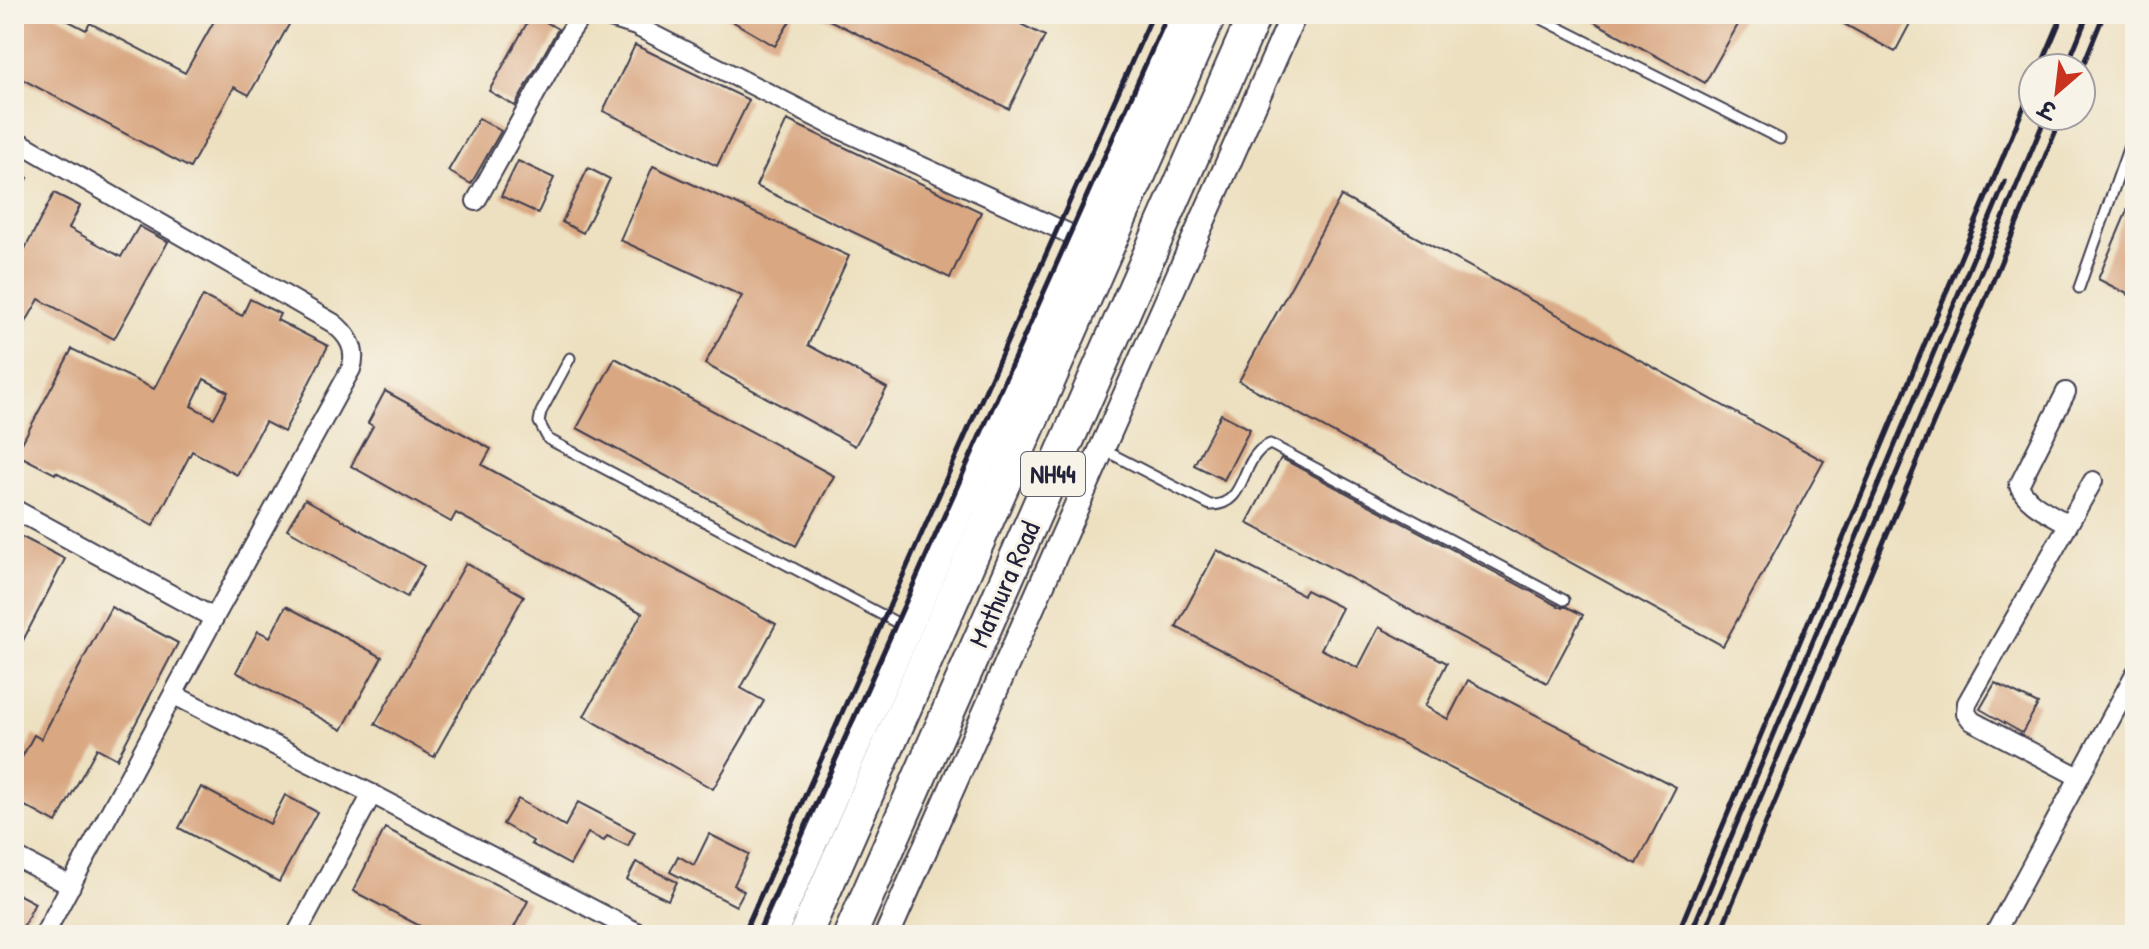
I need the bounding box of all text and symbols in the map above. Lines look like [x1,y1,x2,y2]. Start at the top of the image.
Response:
north arrow [2017,52,2097,132]
text: उ [2032,92,2063,127]
road number: NH44 [1021,452,1085,496]
street label: Mathura Road [959,515,1049,653]

